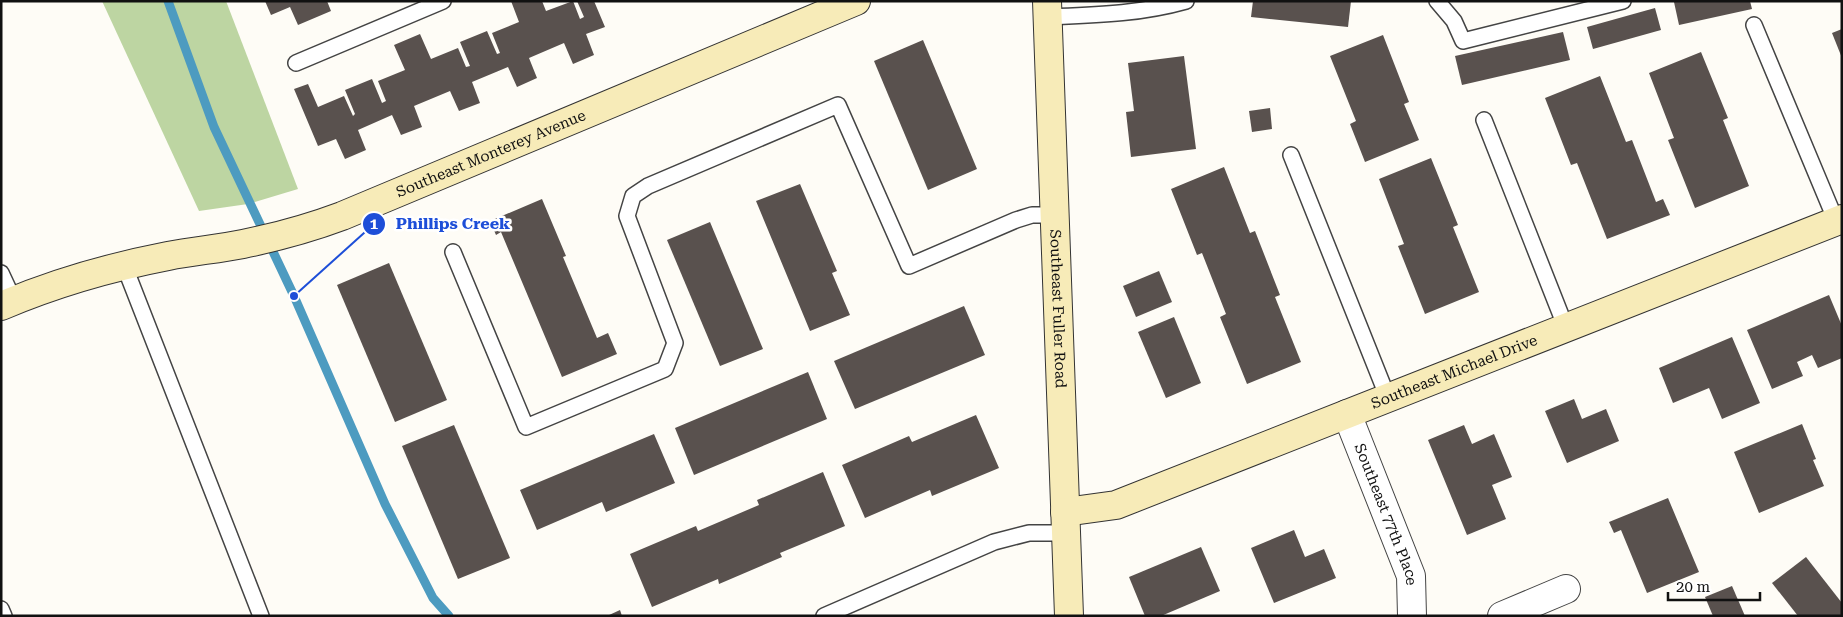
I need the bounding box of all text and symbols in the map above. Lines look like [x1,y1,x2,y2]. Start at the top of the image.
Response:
street label: Southeast Monterey Avenue [393,106,588,201]
callout: Phillips Creek [361,208,520,239]
text: Phillips Creek [396,214,510,233]
text: 1 [370,215,379,233]
street label: Southeast Fuller Road [1046,229,1070,389]
street label: Southeast Michael Drive [1368,331,1540,413]
street label: Southeast 77th Place [1351,441,1420,586]
scale bar [1668,570,1760,602]
text: 20 m [1676,578,1711,596]

